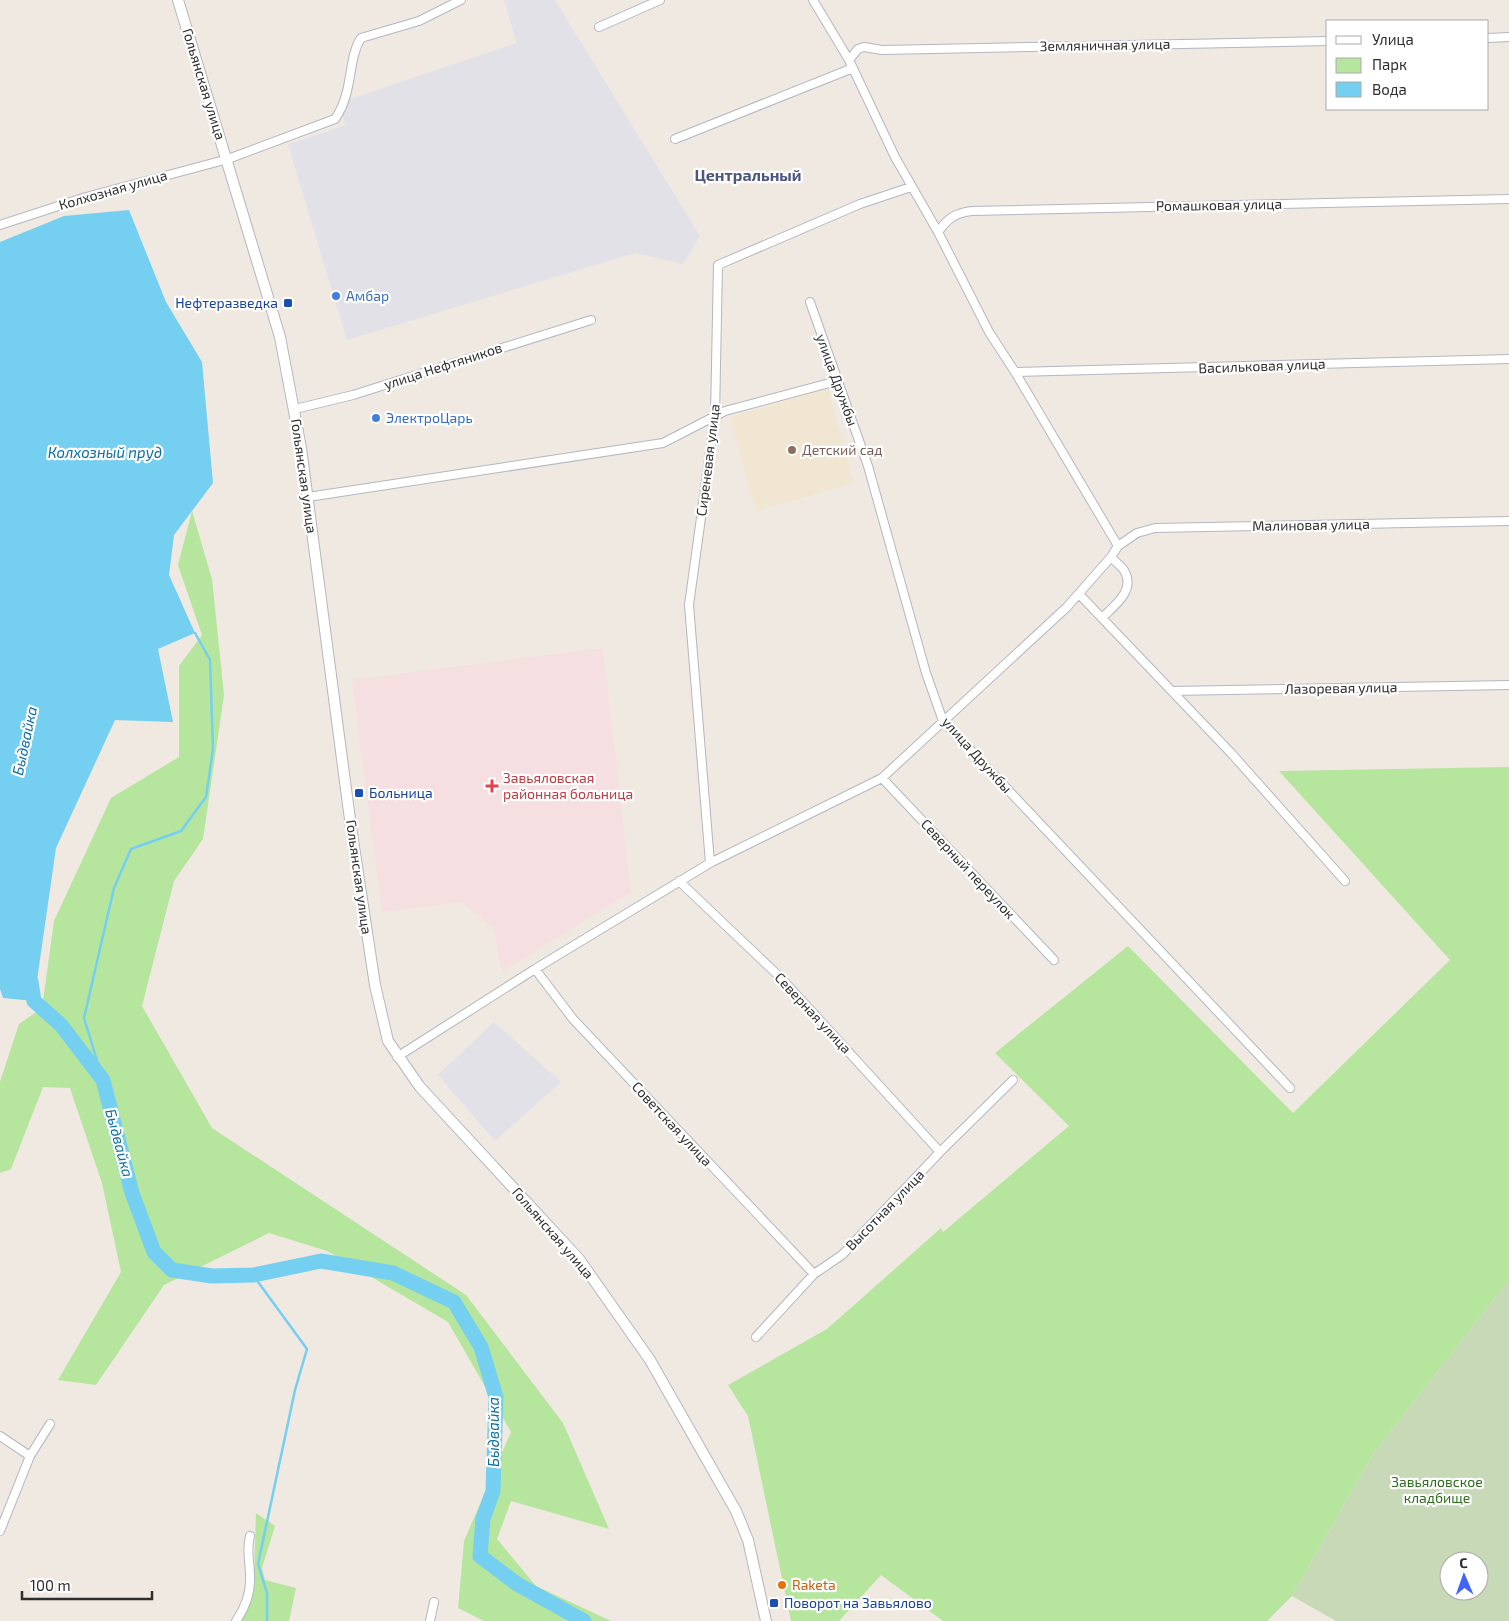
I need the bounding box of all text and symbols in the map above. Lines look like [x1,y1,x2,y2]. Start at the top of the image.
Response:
legend [1326,20,1489,110]
street label: Гольянская улица [179,26,230,142]
text: Улица [1372,30,1414,48]
street label: Земляничная улица [1039,35,1170,54]
text: Парк [1372,55,1407,73]
text: Вода [1372,80,1407,98]
district label: Центральный [694,165,802,184]
street label: Колхозная улица [57,166,169,213]
street label: Ромашковая улица [1156,195,1282,214]
place label: Амбар [346,287,389,304]
marker: Амбар [330,290,342,302]
place label: Нефтеразведка [175,294,278,311]
marker: Нефтеразведка [282,297,294,309]
street label: улица Дружбы [813,332,862,428]
street label: улица Нефтяников [382,338,504,393]
street label: Васильковая улица [1198,355,1326,376]
street label: Сиреневая улица [692,403,723,517]
place label: ЭлектроЦарь [386,409,473,426]
marker: ЭлектроЦарь [370,412,382,424]
street label: Гольянская улица [288,417,321,534]
place label: Детский сад [802,441,883,458]
water label: Колхозный пруд [48,443,162,461]
marker: Детский сад [786,444,798,456]
street label: Малиновая улица [1252,515,1370,534]
street label: Лазоревая улица [1284,678,1398,697]
water label: Быдвайка [8,705,40,777]
street label: улица Дружбы [939,713,1016,796]
place label: Завьяловская районная больница [503,769,633,802]
marker: Завьяловская районная больница [485,779,499,793]
place label: Больница [369,784,433,801]
marker: Больница [353,787,365,799]
street label: Северный переулок [918,815,1019,922]
street label: Гольянская улица [343,818,376,935]
street label: Северная улица [771,969,855,1057]
street label: Советская улица [629,1078,716,1170]
water label: Быдвайка [102,1107,138,1179]
street label: Высотная улица [842,1166,928,1254]
street label: Гольянская улица [509,1183,598,1282]
water label: Быдвайка [484,1397,502,1467]
park label: Завьяловское кладбище [1391,1473,1483,1506]
north arrow [1439,1551,1489,1601]
text: С [1459,1554,1468,1571]
scale bar [22,1568,152,1600]
text: 100 m [30,1576,71,1594]
place label: Raketa [792,1576,836,1593]
marker: Raketa [776,1579,788,1591]
place label: Поворот на Завьялово [784,1594,932,1611]
marker: Поворот на Завьялово [768,1597,780,1609]

